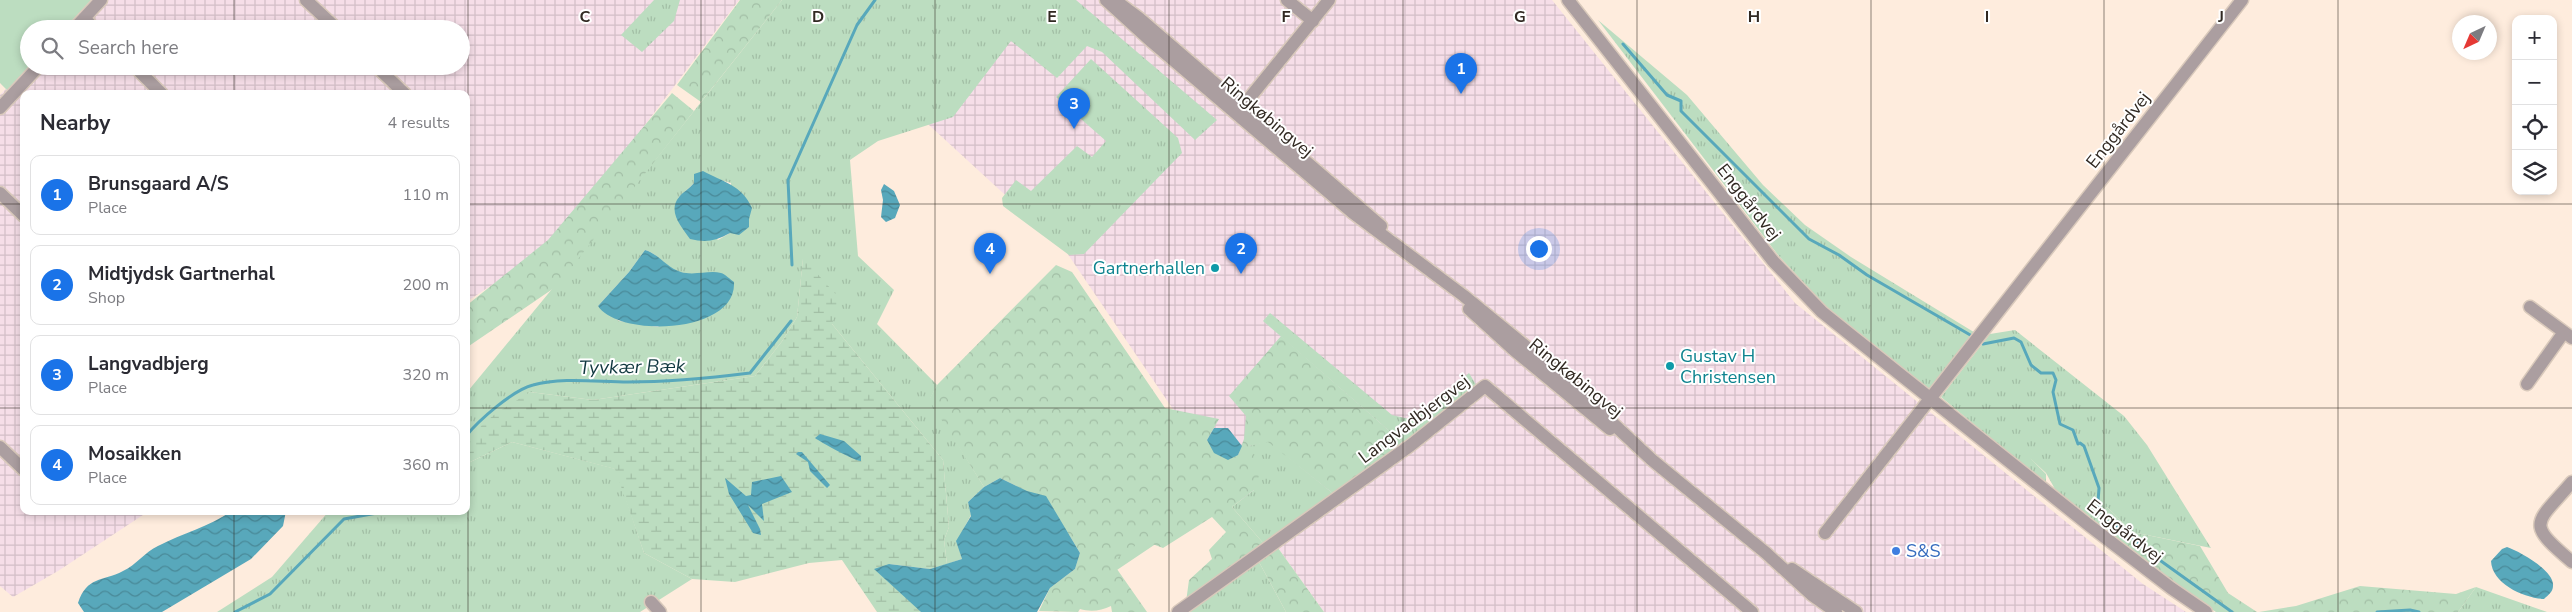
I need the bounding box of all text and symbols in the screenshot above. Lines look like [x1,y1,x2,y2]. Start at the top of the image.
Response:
text: C [580,6,591,28]
text: D [812,6,824,28]
text: E [1047,6,1057,28]
text: F [1282,6,1291,28]
text: G [1514,6,1526,28]
text: H [1748,6,1760,28]
text: I [1985,6,1989,28]
text: J [2217,6,2224,28]
north arrow [2452,15,2497,60]
map controls [2512,15,2557,195]
button: + [2512,15,2557,60]
search box [20,20,470,75]
icon: search [38,34,66,62]
text: Search here [78,35,179,61]
pin: 1 [1445,53,1477,94]
button: − [2512,60,2557,105]
street label: Ringkøbingvej [1216,71,1318,163]
street label: Enggårdvej [2080,87,2156,173]
pin: 3 [1058,88,1090,129]
button: locate [2512,105,2557,150]
text: Nearby [40,109,110,137]
text: 4 results [388,112,450,134]
button: layers [2512,150,2557,195]
street label: Enggårdvej [1711,159,1787,245]
text: Brunsgaard A/S [88,171,229,197]
text: 1 [52,184,62,206]
text: 110 m [402,184,449,206]
text: Place [88,197,127,219]
pin: 4 [974,233,1006,274]
pin: 2 [1225,233,1257,274]
your location [1526,236,1552,262]
place label: Gartnerhallen [1093,256,1205,280]
text: Midtjydsk Gartnerhal [88,261,275,287]
marker: Gartnerhallen [1209,262,1221,274]
text: 2 [52,274,62,296]
text: 200 m [402,274,449,296]
text: Shop [88,287,125,309]
street label: Ringkøbingvej [1524,333,1628,423]
place label: Gustav H Christensen [1680,344,1776,389]
text: Langvadbjerg [88,351,209,377]
water label: Tyvkær Bæk [579,353,686,381]
marker: Gustav H Christensen [1664,360,1676,372]
text: 3 [52,364,62,386]
text: 320 m [402,364,449,386]
street label: Langvadbjergvej [1354,369,1474,469]
text: Place [88,377,127,399]
text: Mosaikken [88,441,182,467]
text: 4 [52,454,62,476]
text: 360 m [402,454,449,476]
text: Place [88,467,127,489]
street label: Enggårdvej [2082,493,2168,569]
place label: S&S [1906,539,1941,563]
marker: S&S [1890,545,1902,557]

